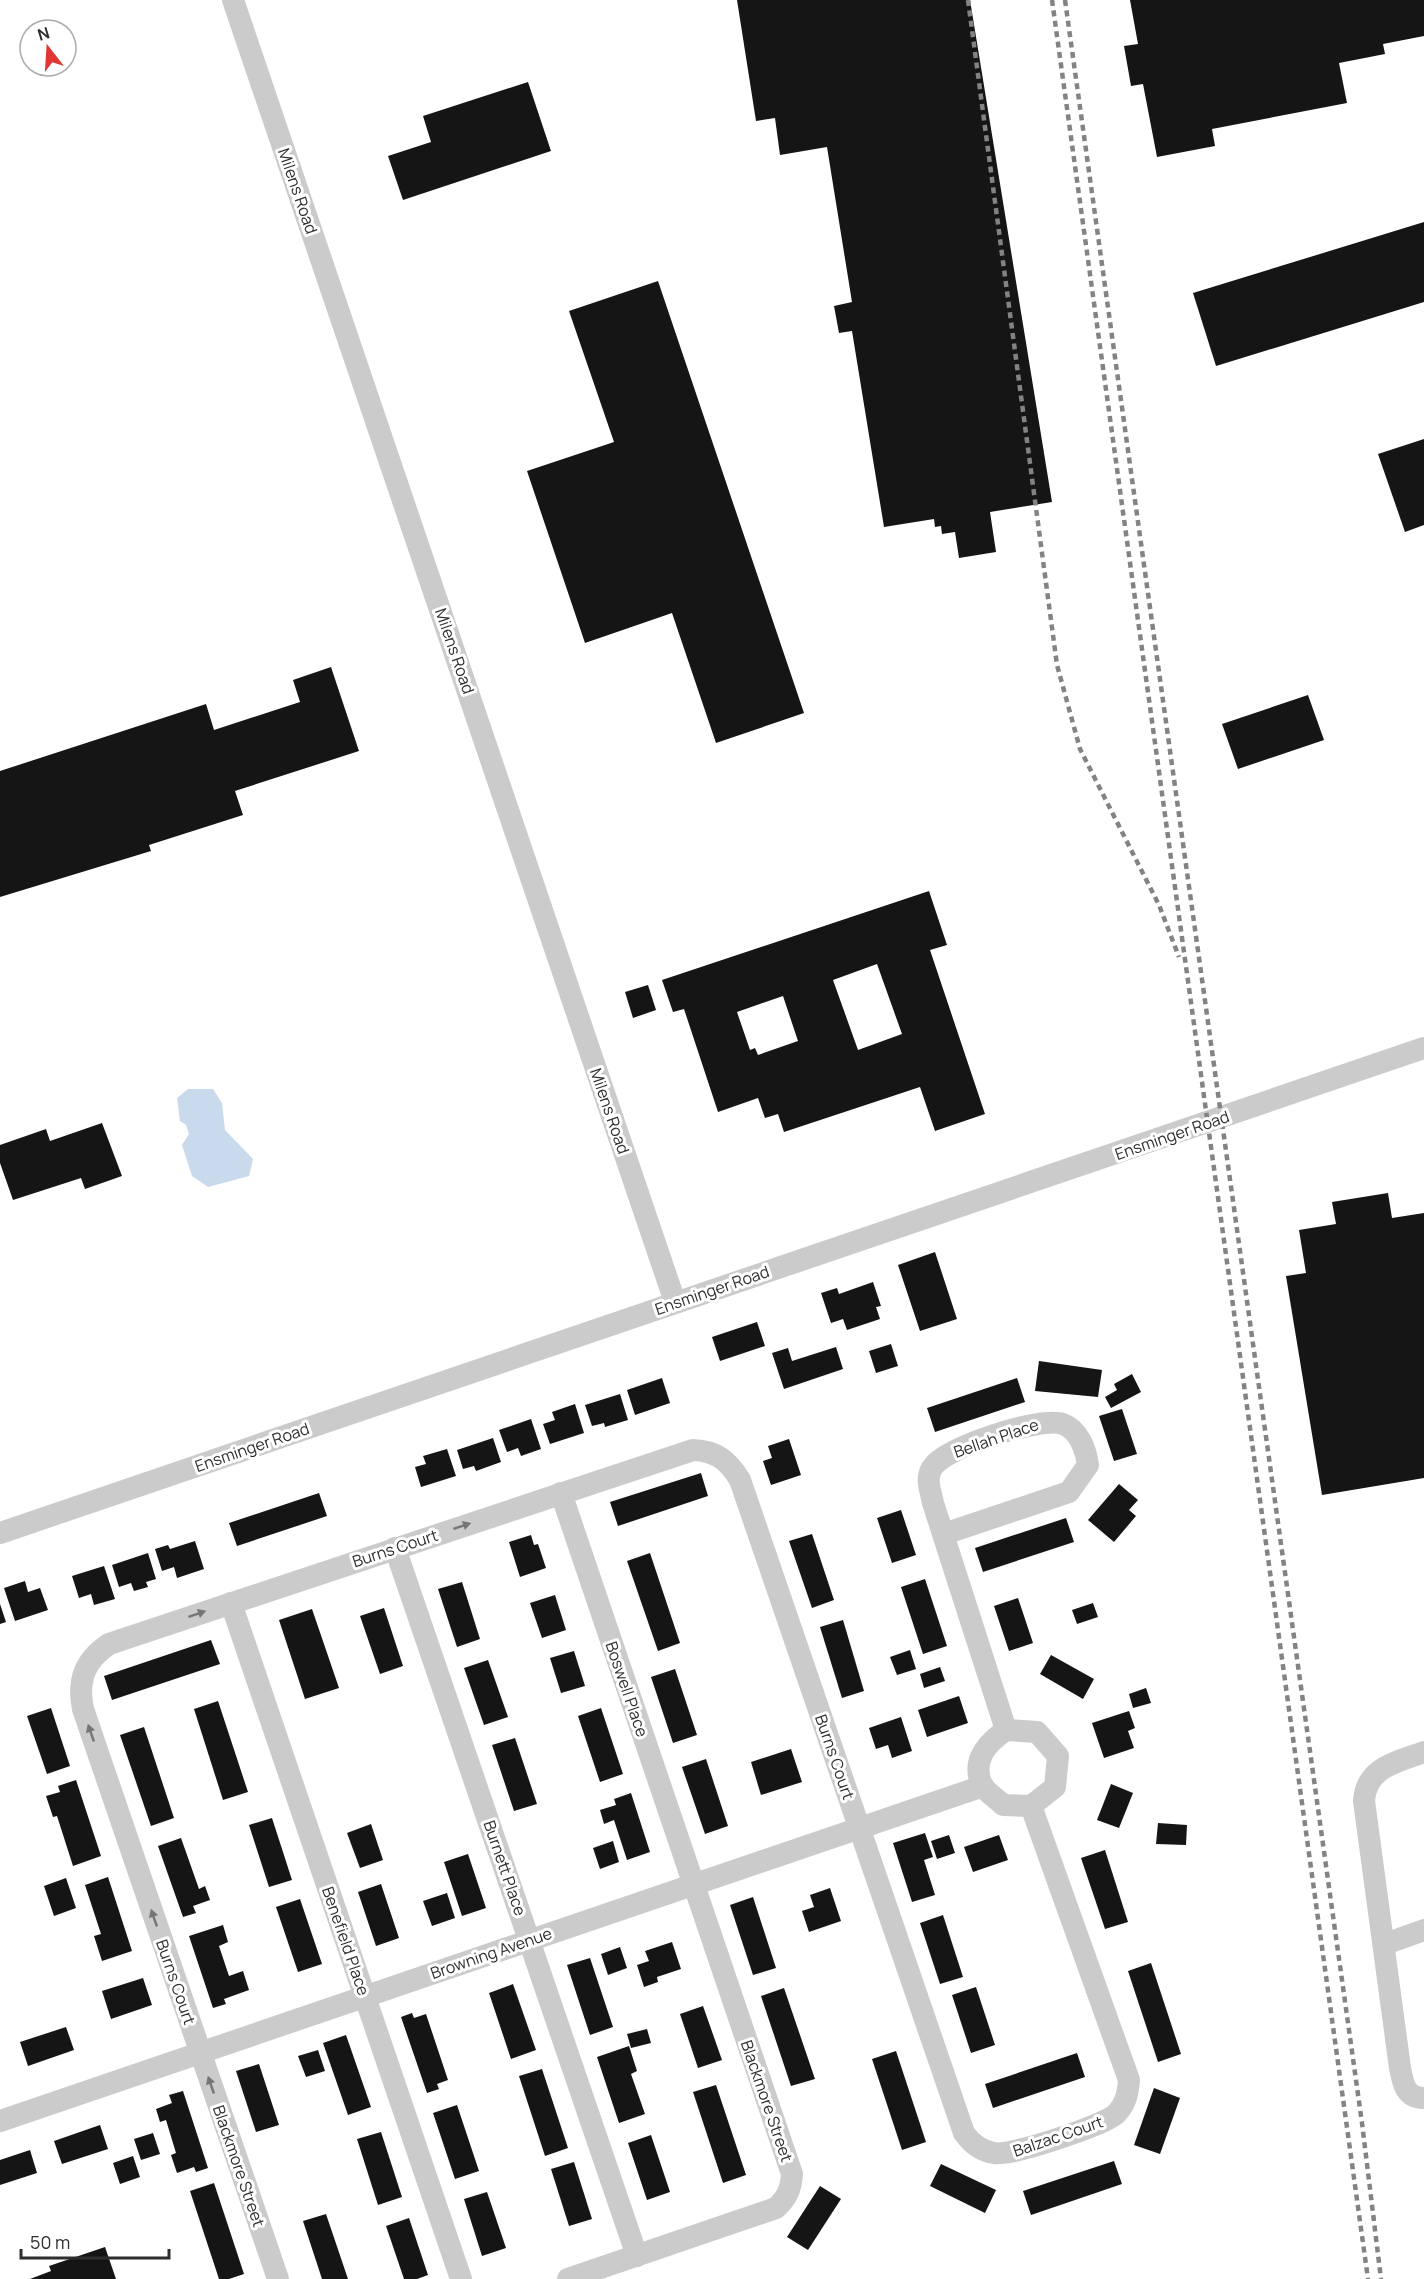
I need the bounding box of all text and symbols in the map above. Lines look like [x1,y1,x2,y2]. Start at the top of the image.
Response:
north arrow [18,18,78,78]
text: N [35,21,52,46]
street label: Milens Road [273,145,323,237]
street label: Milens Road [430,605,480,697]
street label: Milens Road [585,1065,635,1157]
street label: Ensminger Road [1112,1105,1232,1165]
street label: Ensminger Road [652,1260,772,1320]
street label: Bellah Place [951,1413,1041,1463]
street label: Ensminger Road [192,1417,312,1477]
one-way arrow [453,1521,471,1530]
street label: Burns Court [349,1524,441,1572]
one-way arrow [188,1609,206,1618]
street label: Boswell Place [600,1638,654,1740]
street label: Burns Court [810,1711,860,1803]
one-way arrow [86,1724,95,1742]
street label: Burnett Place [478,1818,532,1918]
street label: Benefield Place [317,1884,375,1998]
one-way arrow [149,1908,158,1926]
street label: Browning Avenue [427,1922,555,1984]
street label: Burns Court [151,1936,201,2028]
street label: Blackmore Street [736,2037,798,2165]
one-way arrow [206,2076,216,2094]
street label: Blackmore Street [208,2102,270,2230]
street label: Balzac Court [1010,2110,1106,2162]
scale bar [21,2222,170,2260]
text: 50 m [30,2230,70,2254]

